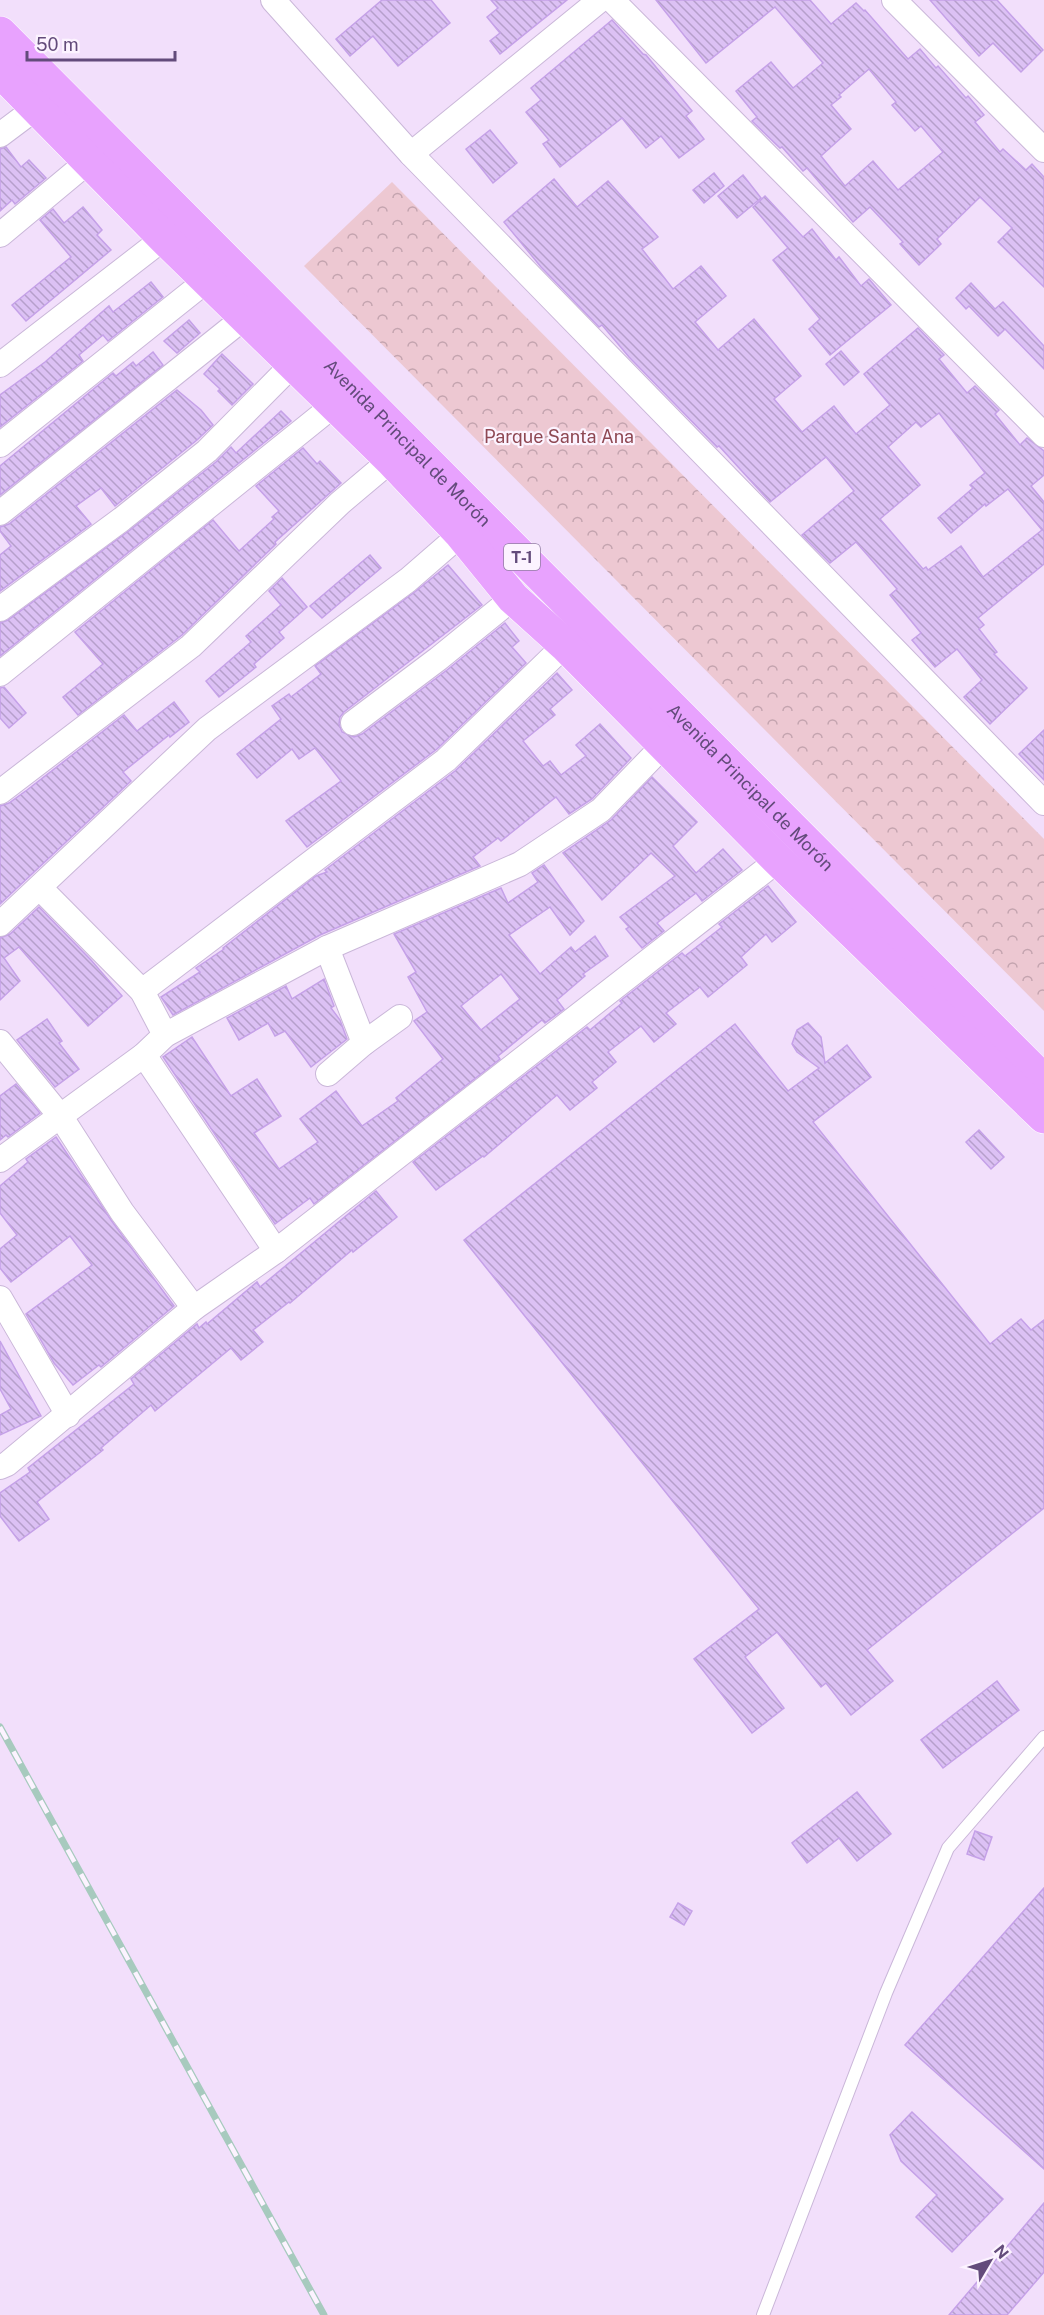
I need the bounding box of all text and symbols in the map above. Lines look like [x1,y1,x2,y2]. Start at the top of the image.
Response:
scale bar [27,24,176,62]
text: 50 m [36,34,79,55]
street label: Avenida Principal de Morón [320,355,496,530]
park label: Parque Santa Ana [484,426,634,447]
road number: T-1 [504,544,540,570]
street label: Avenida Principal de Morón [663,699,839,875]
north arrow [960,2231,1020,2291]
text: N [990,2241,1013,2263]

